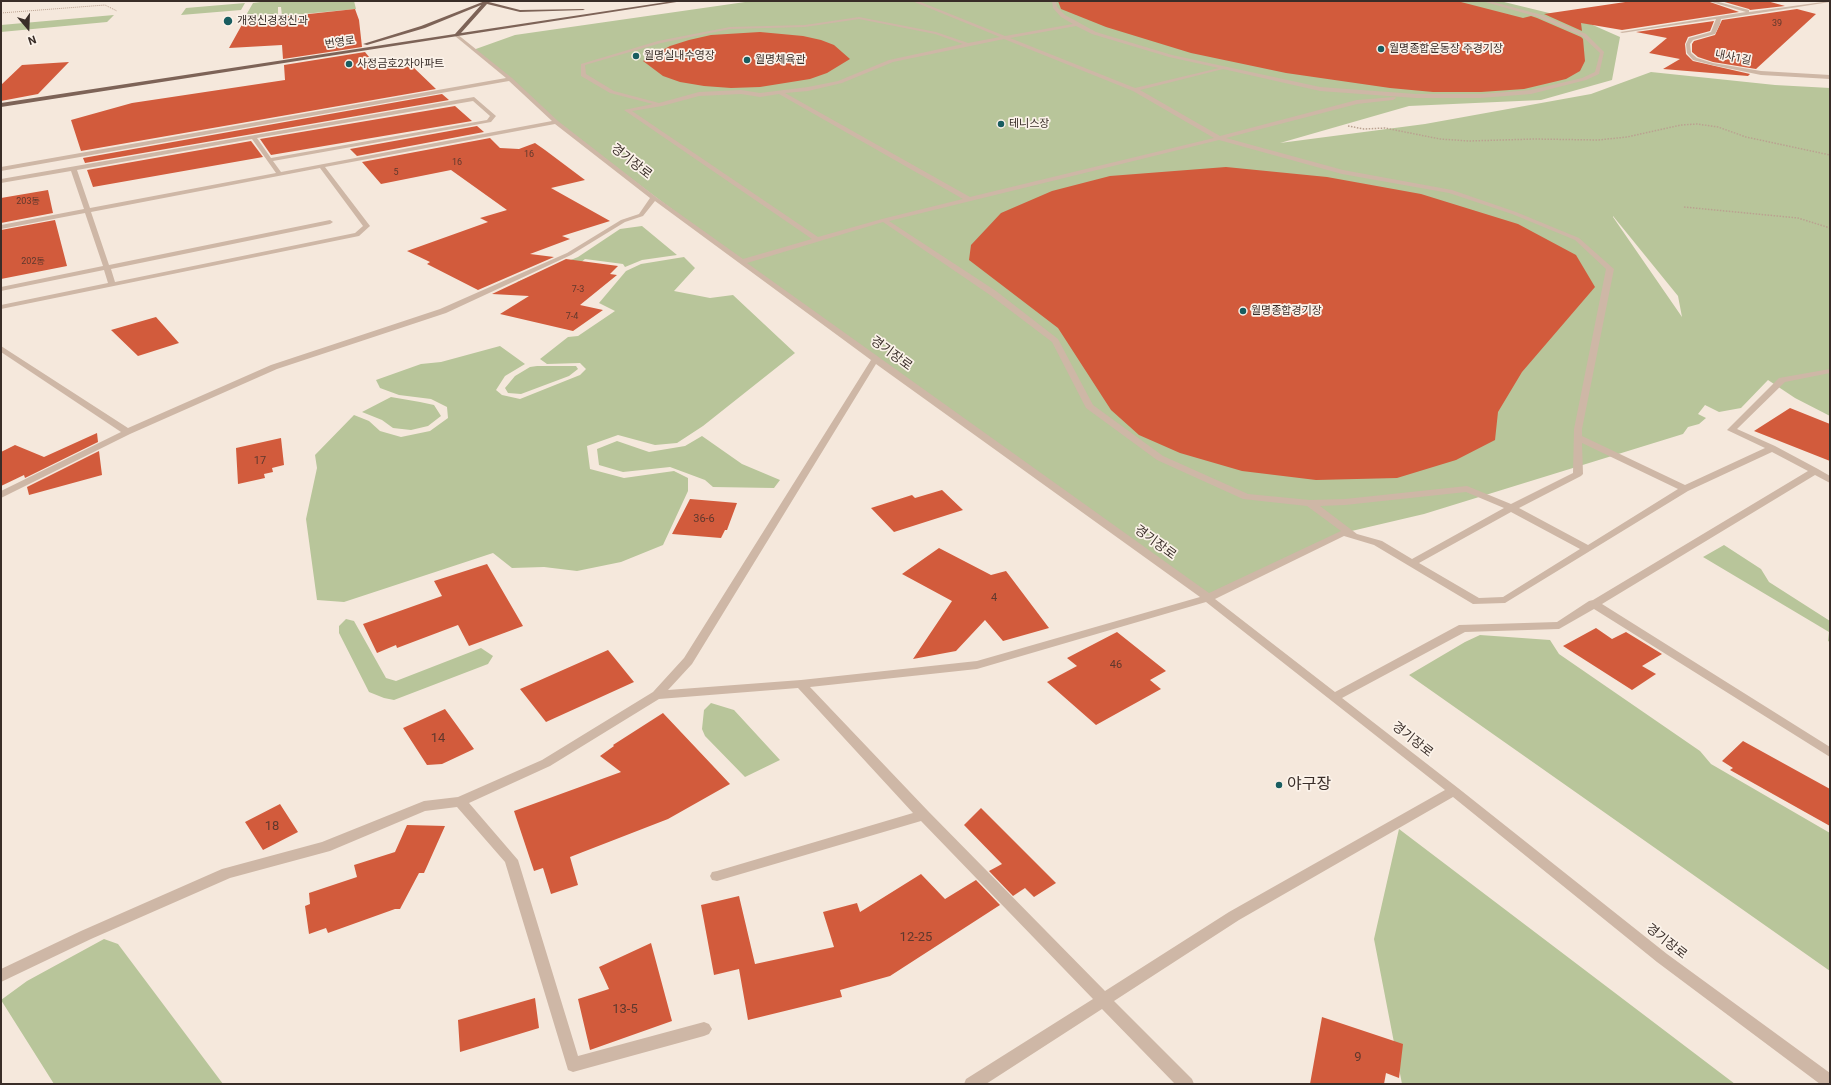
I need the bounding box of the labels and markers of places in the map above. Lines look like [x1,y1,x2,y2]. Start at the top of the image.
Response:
place label: 개정신경정신과 [237,14,308,28]
marker: 개정신경정신과 [222,15,234,27]
place label: 월명종합운동장 주경기장 [1389,42,1503,56]
marker: 월명종합운동장 주경기장 [1376,44,1386,54]
place label: 월명실내수영장 [644,49,715,63]
marker: 월명실내수영장 [631,51,641,61]
place label: 월명체육관 [755,53,806,67]
marker: 월명체육관 [742,55,752,65]
place label: 사정금호2차아파트 [357,57,444,71]
marker: 사정금호2차아파트 [344,59,354,69]
place label: 테니스장 [1009,117,1049,131]
marker: 테니스장 [996,119,1006,129]
place label: 월명종합경기장 [1251,304,1322,318]
marker: 월명종합경기장 [1238,306,1248,316]
place label: 야구장 [1287,775,1331,795]
marker: 야구장 [1274,780,1284,790]

